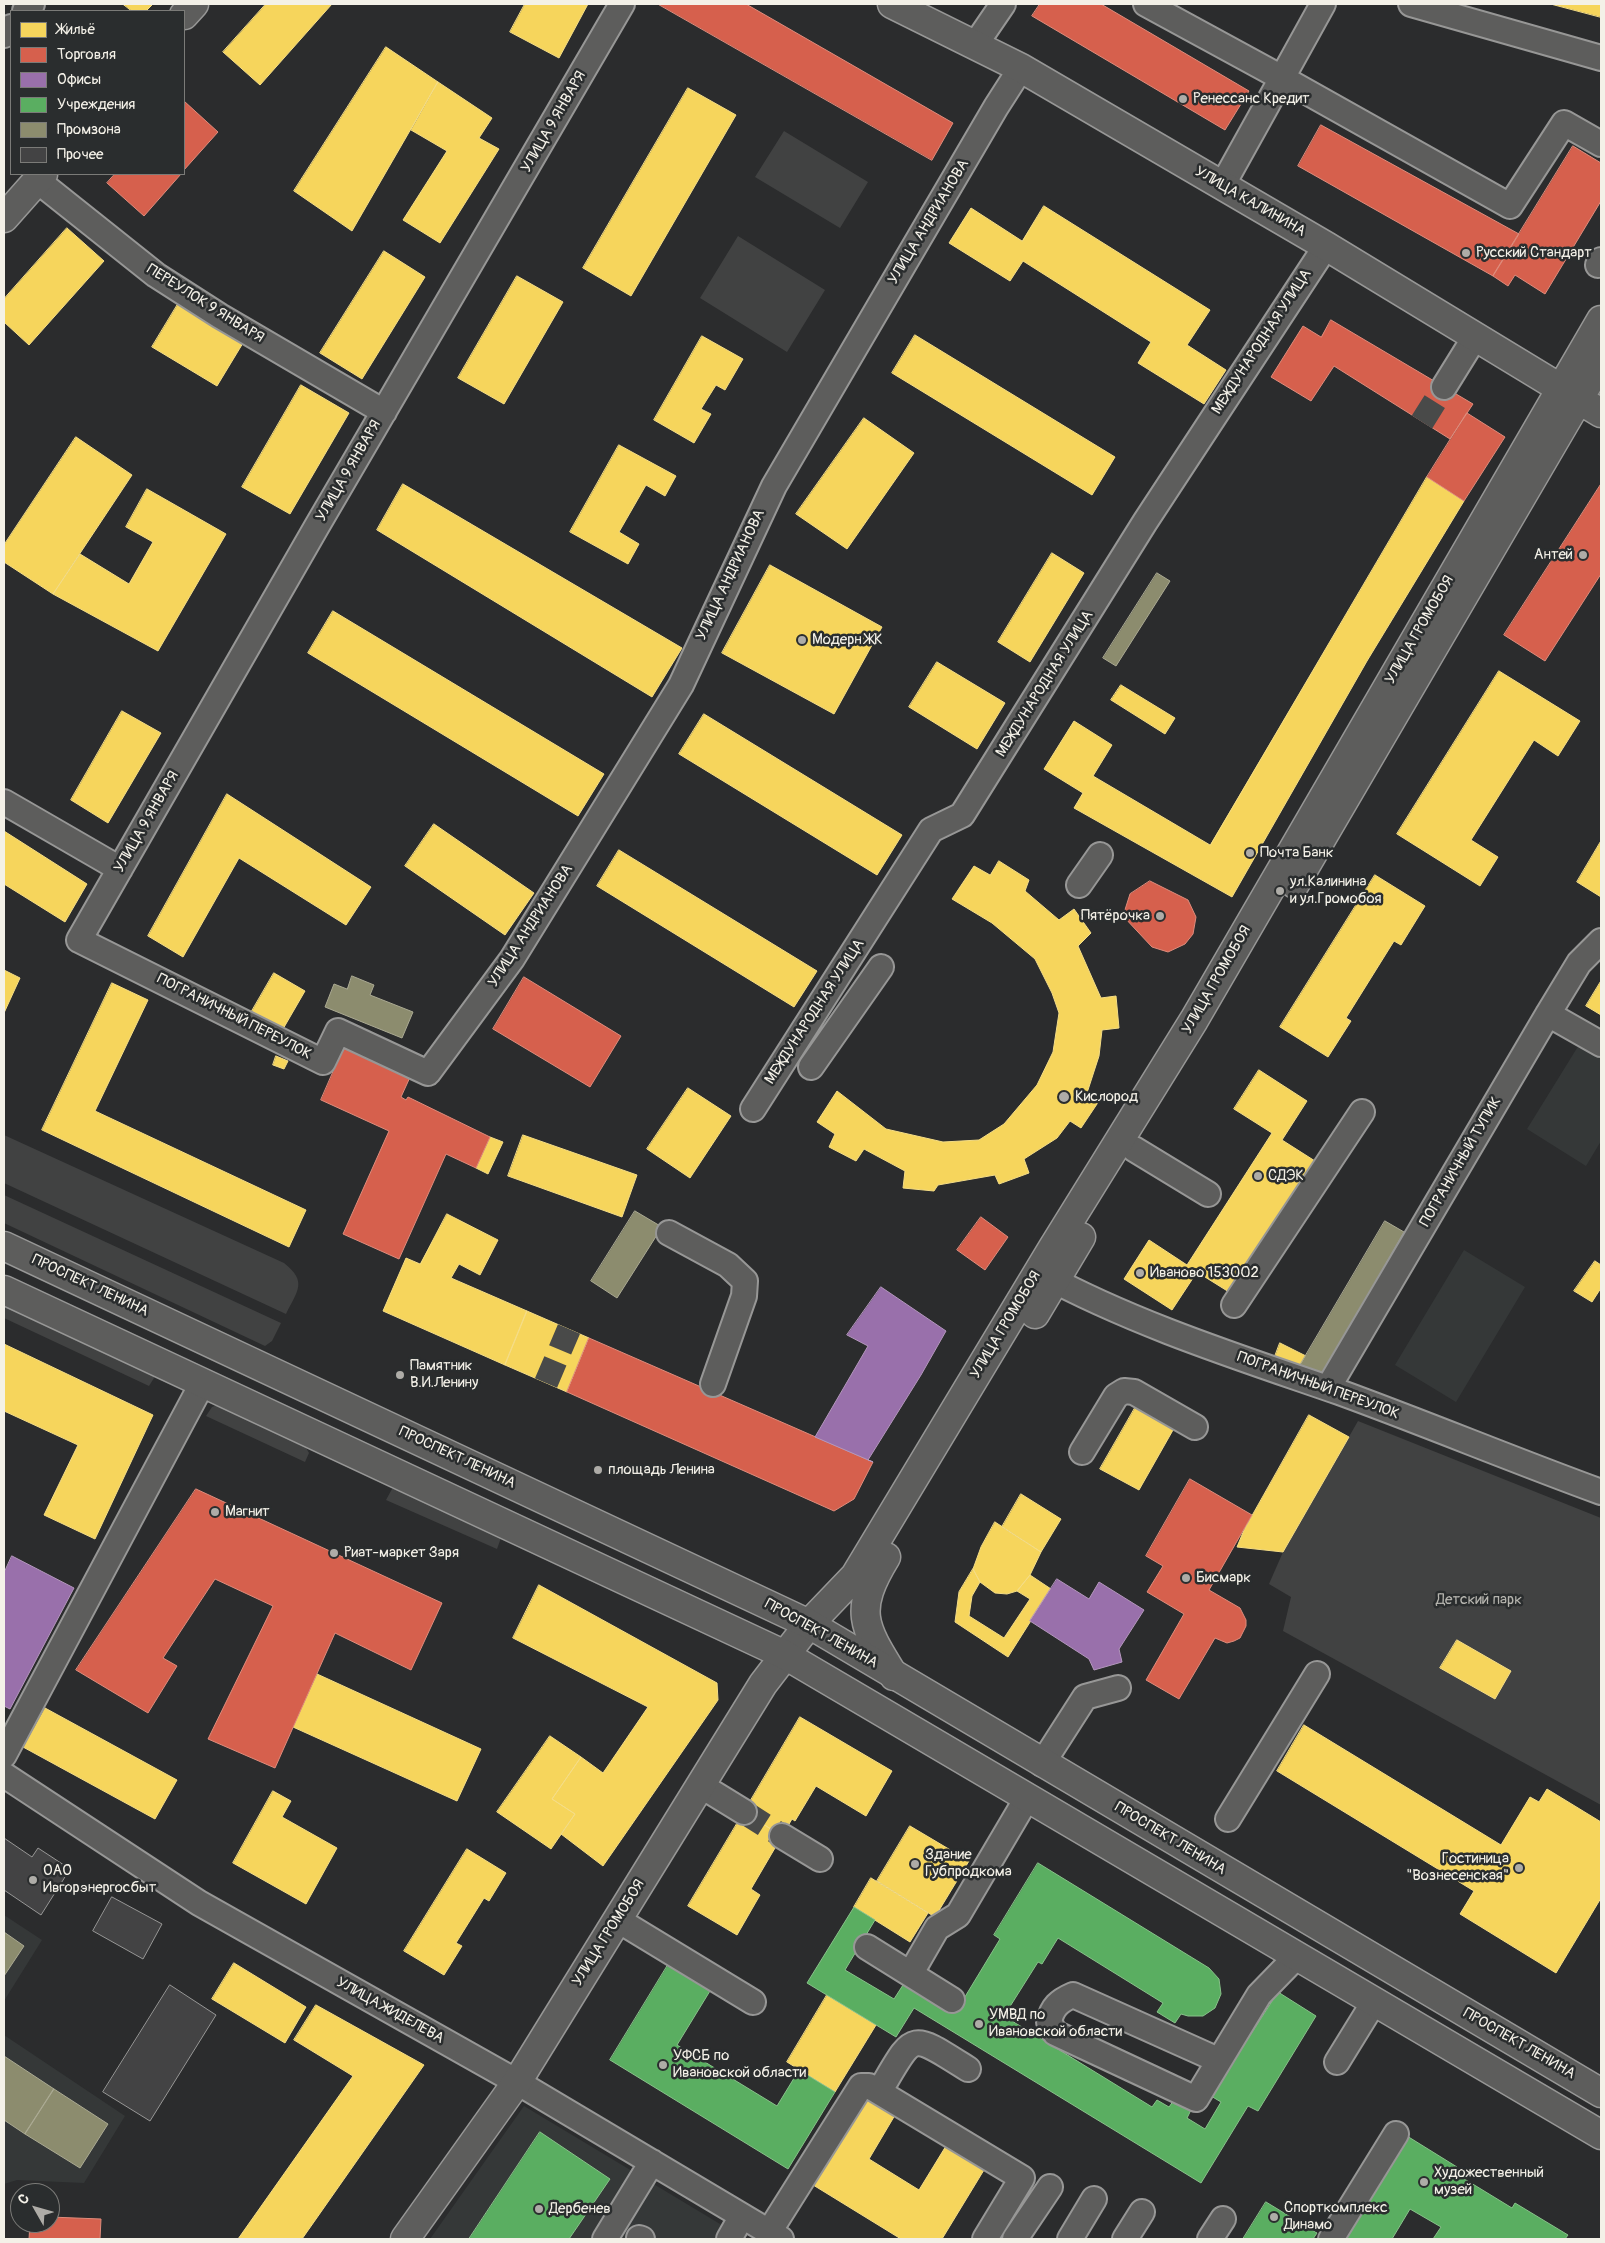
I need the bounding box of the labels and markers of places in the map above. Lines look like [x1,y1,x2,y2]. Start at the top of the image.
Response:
place label: Ренессанс Кредит [1193,90,1310,108]
marker: Ренессанс Кредит [1177,93,1189,105]
place label: Русский Стандарт [1476,244,1592,262]
marker: Русский Стандарт [1460,247,1472,259]
place label: Антей [1534,546,1573,564]
marker: Антей [1577,549,1589,561]
place label: Модерн ЖК [812,631,883,649]
marker: Модерн ЖК [796,634,808,646]
place label: Почта Банк [1260,844,1334,862]
marker: Почта Банк [1244,847,1256,859]
place label: ул.Калинина и ул.Громобоя [1290,873,1381,908]
marker: ул.Калинина и ул.Громобоя [1274,885,1286,897]
place label: Пятёрочка [1081,907,1150,925]
marker: Пятёрочка [1154,910,1166,922]
place label: Кислород [1075,1088,1138,1106]
marker: Кислород [1057,1090,1071,1104]
place label: СДЭК [1268,1167,1304,1185]
marker: СДЭК [1252,1170,1264,1182]
place label: Иваново 153002 [1150,1264,1259,1282]
marker: Иваново 153002 [1134,1267,1146,1279]
place label: Памятник В.И.Ленину [410,1357,479,1392]
marker: Памятник В.И.Ленину [394,1369,406,1381]
place label: площадь Ленина [608,1461,715,1479]
marker: площадь Ленина [592,1464,604,1476]
place label: Магнит [225,1503,270,1521]
marker: Магнит [209,1506,221,1518]
place label: Риат-маркет Заря [344,1544,459,1562]
marker: Риат-маркет Заря [328,1547,340,1559]
place label: Бисмарк [1196,1569,1251,1587]
marker: Бисмарк [1180,1572,1192,1584]
place label: Здание Губпродкома [925,1846,1012,1881]
place label: Гостиница "Вознесенская" [1406,1850,1509,1885]
marker: Здание Губпродкома [909,1858,921,1870]
place label: ОАО Ивгорэнергосбыт [43,1862,156,1897]
marker: Гостиница "Вознесенская" [1513,1862,1525,1874]
marker: ОАО Ивгорэнергосбыт [27,1874,39,1886]
place label: УМВД по Ивановской области [989,2006,1122,2041]
marker: УМВД по Ивановской области [973,2018,985,2030]
place label: УФСБ по Ивановской области [673,2047,806,2082]
marker: УФСБ по Ивановской области [657,2059,669,2071]
place label: Художественный музей [1434,2164,1544,2199]
marker: Художественный музей [1418,2176,1430,2188]
place label: Спорткомплекс Динамо [1284,2199,1387,2234]
place label: Дербенев [549,2200,611,2218]
marker: Дербенев [533,2203,545,2215]
marker: Спорткомплекс Динамо [1268,2211,1280,2223]

